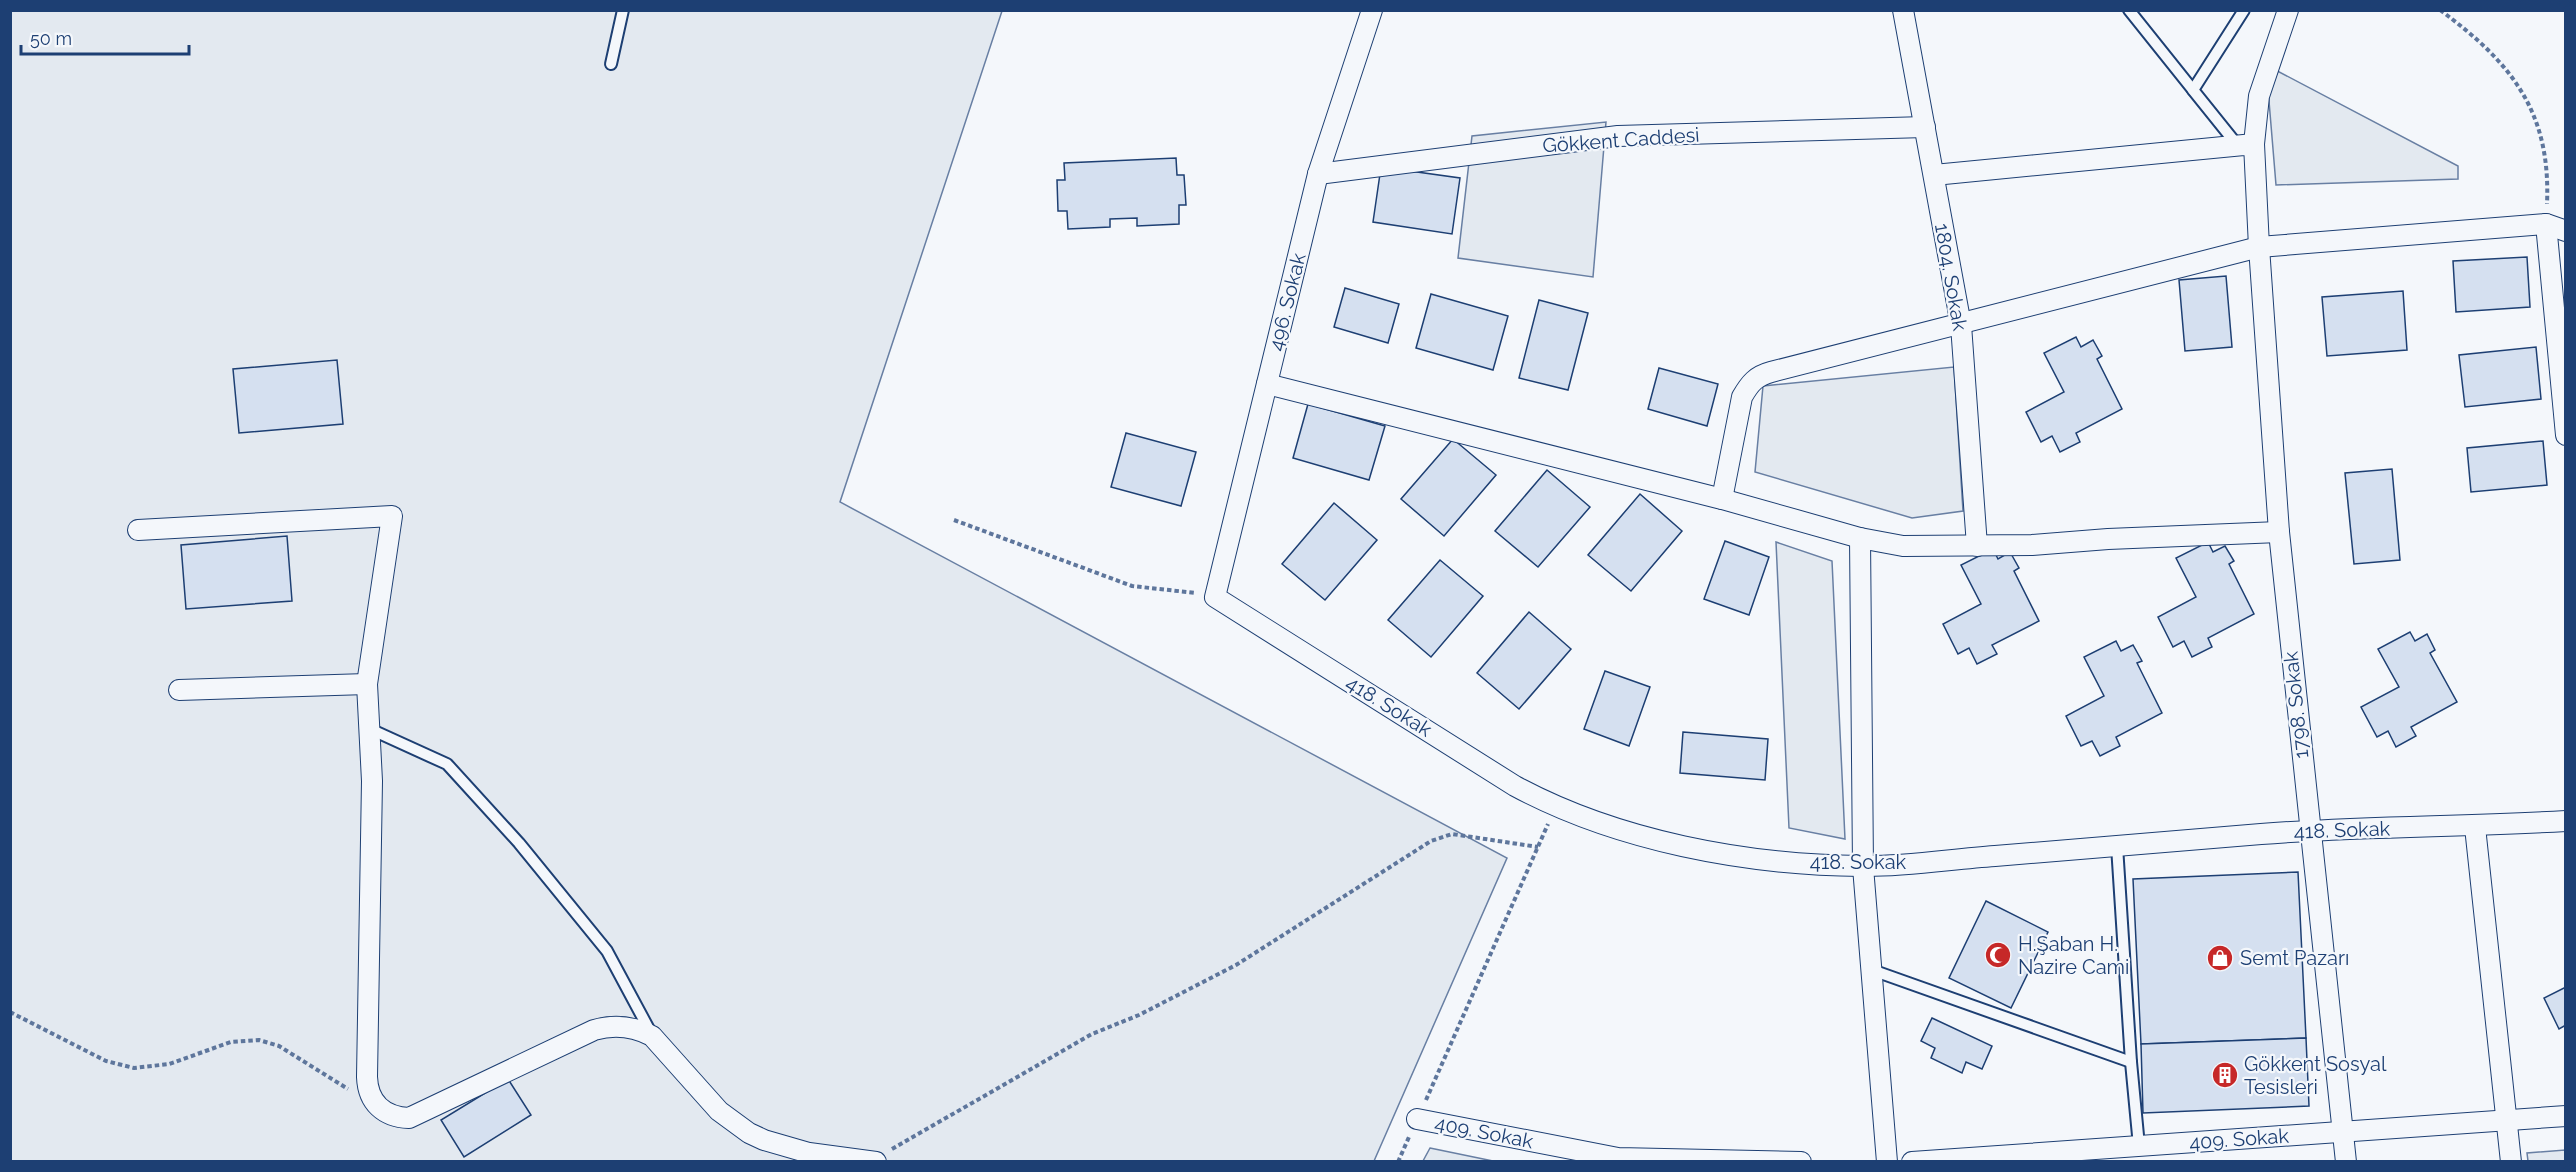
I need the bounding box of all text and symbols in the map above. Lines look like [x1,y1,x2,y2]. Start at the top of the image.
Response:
scale bar [21,18,189,56]
text: 50 m [30,28,72,49]
street label: Gökkent Caddesi [1542,123,1700,157]
street label: 1804. Sokak [1930,221,1972,333]
street label: 496. Sokak [1263,250,1311,353]
street label: 1798. Sokak [2278,650,2314,760]
street label: 418. Sokak [1342,670,1437,742]
street label: 418. Sokak [2293,816,2391,844]
street label: 418. Sokak [1810,850,1907,874]
place label: H.Şaban H. Nazire Cami [2018,932,2129,979]
mosque icon: H.Şaban H. Nazire Cami [1983,940,2013,970]
shop icon: Semt Pazarı [2205,943,2235,973]
place label: Semt Pazarı [2240,946,2349,970]
place label: Gökkent Sosyal Tesisleri [2244,1052,2387,1099]
building icon: Gökkent Sosyal Tesisleri [2210,1060,2240,1090]
street label: 409. Sokak [1433,1111,1536,1153]
street label: 409. Sokak [2188,1124,2290,1154]

